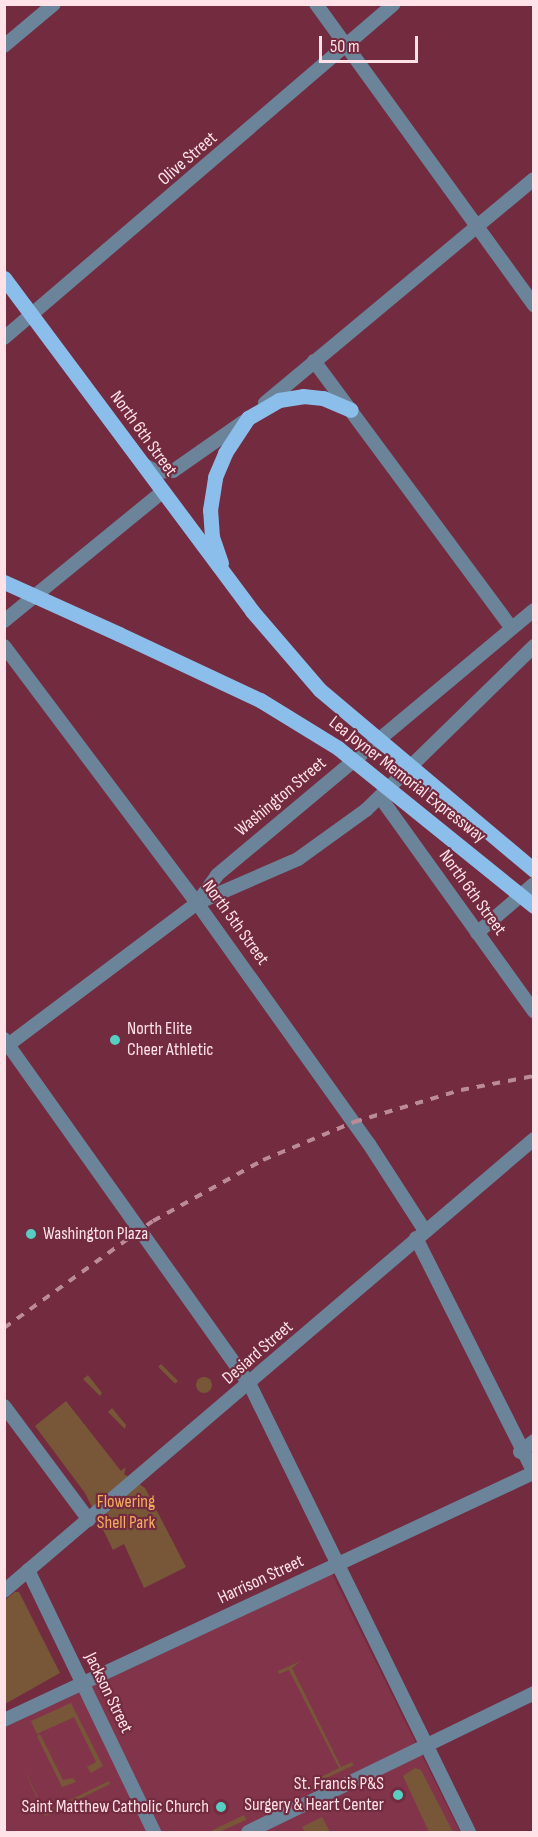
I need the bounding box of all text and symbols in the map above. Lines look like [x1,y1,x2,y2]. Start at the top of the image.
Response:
scale bar [322,24,421,62]
text: 50 m [330,36,360,57]
street label: Olive Street [154,128,222,190]
street label: North 6th Street [105,387,181,481]
street label: Lea Joyner Memorial Expressway [324,712,490,848]
street label: Washington Street [231,753,331,841]
street label: North 6th Street [434,846,510,940]
street label: North 5th Street [197,876,273,970]
place label: North Elite Cheer Athletic [127,1019,213,1062]
marker: North Elite Cheer Athletic [108,1033,122,1047]
place label: Washington Plaza [43,1223,148,1245]
marker: Washington Plaza [24,1227,38,1241]
street label: Desiard Street [218,1317,298,1389]
park label: Flowering Shell Park [97,1492,155,1534]
street label: Harrison Street [215,1551,307,1609]
street label: Jackson Street [79,1649,137,1737]
place label: St. Francis P&S Surgery & Heart Center [244,1774,384,1816]
marker: St. Francis P&S Surgery & Heart Center [389,1786,407,1804]
place label: Saint Matthew Catholic Church [22,1796,209,1818]
marker: Saint Matthew Catholic Church [214,1800,228,1814]

